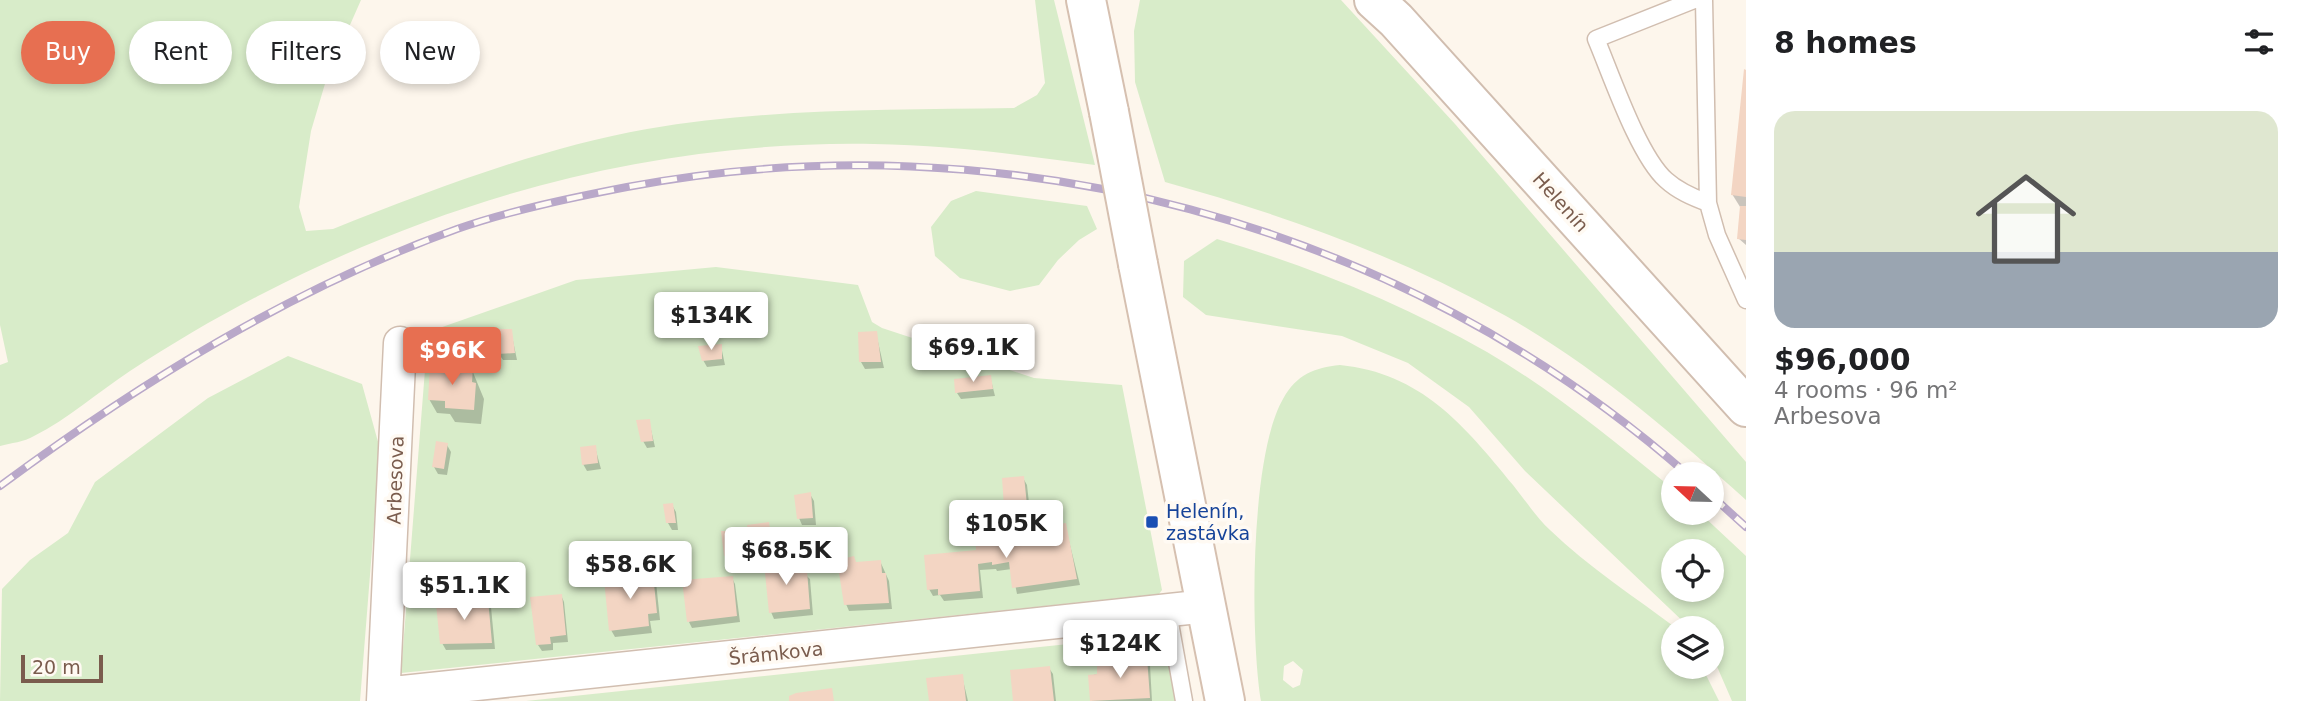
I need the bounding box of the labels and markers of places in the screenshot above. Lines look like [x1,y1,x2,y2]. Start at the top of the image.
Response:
pin: $134K [662,292,760,352]
pin: $69.1K [916,324,1030,384]
pin: $96K [411,328,493,387]
pin: $105K [957,500,1055,560]
place label: Helenín, zastávka [1166,500,1250,544]
marker: Helenín, zastávka [1144,514,1160,530]
pin: $68.5K [729,528,843,587]
pin: $58.6K [573,542,687,601]
pin: $51.1K [407,562,521,622]
pin: $124K [1071,620,1169,680]

